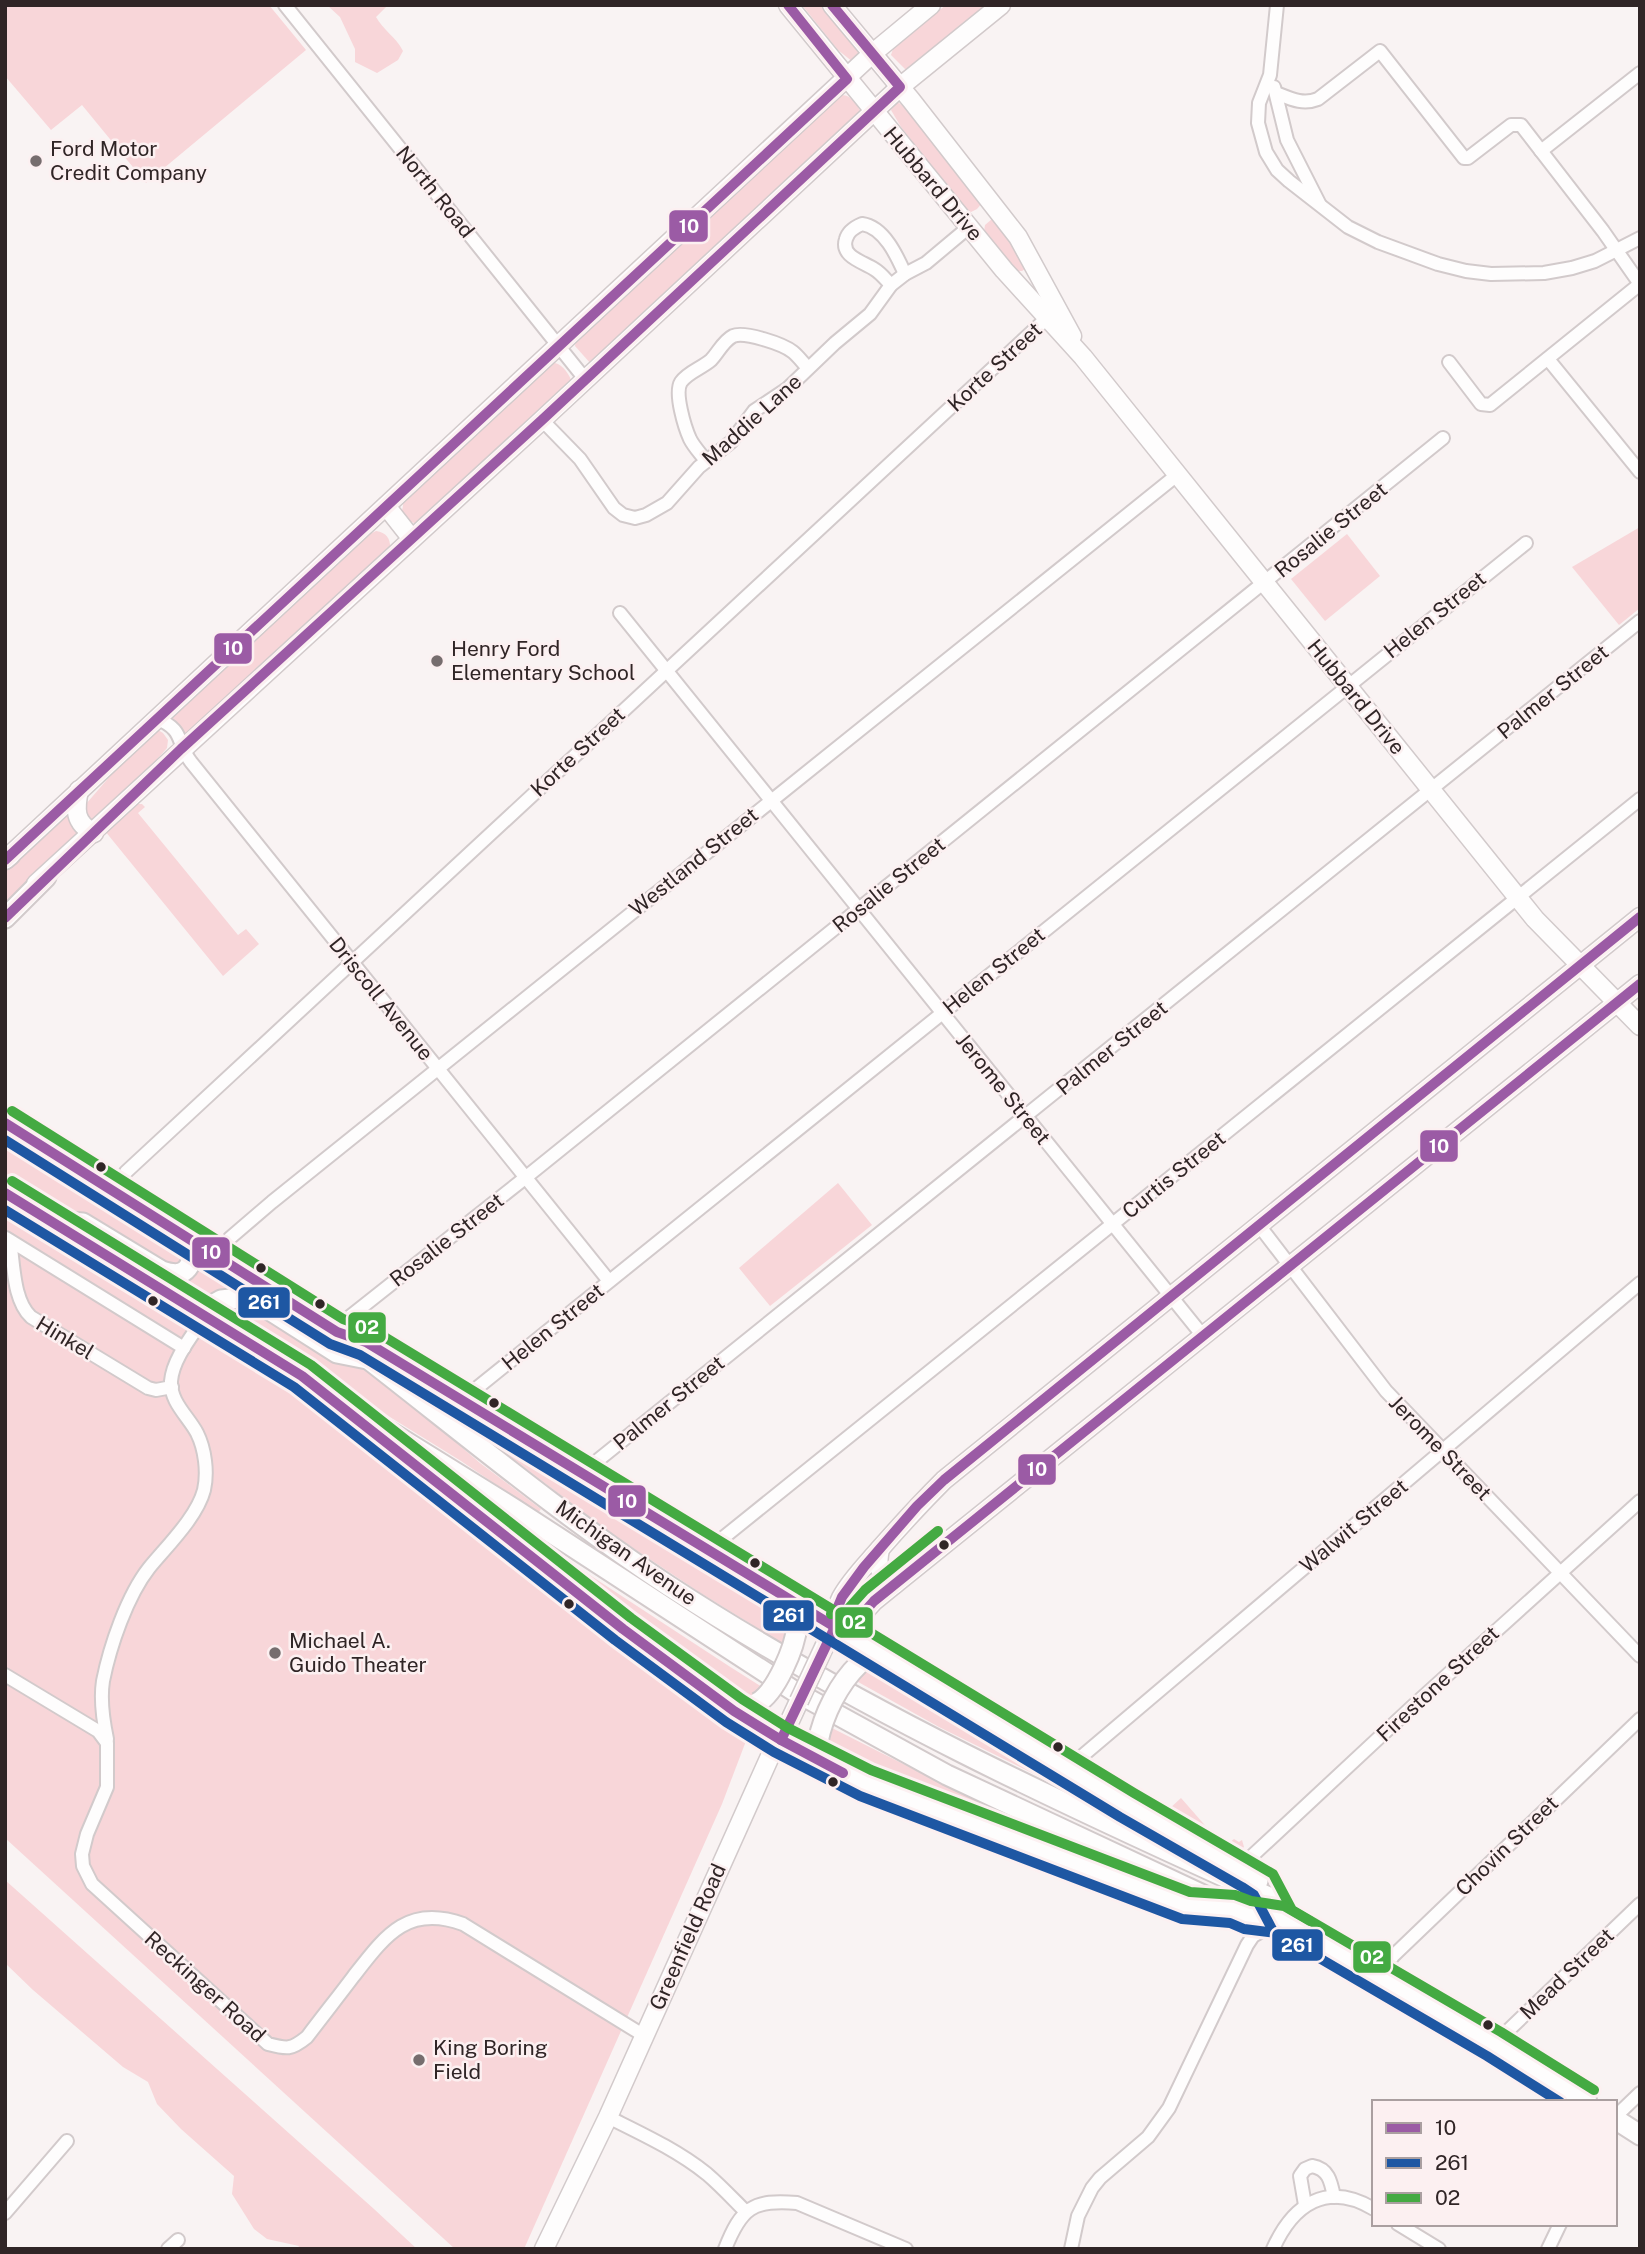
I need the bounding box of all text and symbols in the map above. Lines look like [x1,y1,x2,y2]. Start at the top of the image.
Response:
street label: Hubbard Drive [879,122,988,246]
place label: Ford Motor Credit Company [50,136,207,185]
street label: North Road [391,141,480,243]
marker: Ford Motor Credit Company [28,153,44,169]
line badge: 10 [668,209,709,243]
text: 10 [679,215,699,237]
street label: Korte Street [942,317,1047,417]
street label: Maddie Lane [697,369,806,471]
street label: Rosalie Street [1269,477,1392,583]
street label: Helen Street [1379,566,1491,663]
line badge: 10 [213,632,253,665]
street label: Hubbard Drive [1302,634,1410,759]
place label: Henry Ford Elementary School [451,636,635,685]
text: 10 [223,637,243,659]
street label: Palmer Street [1492,639,1613,744]
marker: Henry Ford Elementary School [429,653,445,669]
street label: Korte Street [525,702,630,802]
street label: Westland Street [624,802,763,921]
street label: Rosalie Street [827,832,950,938]
street label: Helen Street [938,922,1050,1019]
street label: Driscoll Avenue [324,932,439,1065]
street label: Palmer Street [1051,995,1172,1100]
street label: Jerome Street [951,1028,1056,1150]
street label: Curtis Street [1117,1126,1230,1224]
line badge: 10 [1419,1129,1459,1163]
text: 10 [1429,1135,1449,1157]
unlabelled marker [94,1160,108,1174]
street label: Rosalie Street [385,1187,509,1292]
line badge: 10 [191,1236,231,1269]
text: 10 [201,1241,221,1263]
unlabelled marker [254,1261,268,1275]
street label: Helen Street [497,1278,609,1375]
line badge: 261 [237,1286,291,1319]
text: 261 [248,1291,280,1313]
unlabelled marker [146,1294,160,1308]
unlabelled marker [313,1297,327,1311]
street label: Hinkel [32,1311,99,1365]
line badge: 02 [347,1311,387,1344]
text: 02 [355,1316,379,1338]
street label: Palmer Street [608,1350,729,1455]
street label: Jerome Street [1384,1390,1497,1505]
unlabelled marker [487,1396,501,1410]
line badge: 10 [1017,1453,1057,1486]
text: 10 [1027,1458,1047,1480]
street label: Walwit Street [1295,1473,1413,1578]
line badge: 10 [607,1484,647,1518]
text: 10 [617,1490,637,1512]
street label: Michigan Avenue [551,1495,701,1610]
unlabelled marker [937,1538,951,1552]
unlabelled marker [748,1556,762,1570]
unlabelled marker [562,1597,576,1611]
line badge: 261 [762,1599,815,1632]
text: 261 [773,1604,805,1626]
line badge: 02 [834,1606,874,1639]
text: 02 [842,1611,866,1633]
street label: Firestone Street [1371,1621,1504,1747]
place label: Michael A. Guido Theater [289,1628,427,1677]
marker: Michael A. Guido Theater [267,1645,283,1661]
unlabelled marker [1051,1740,1065,1754]
unlabelled marker [826,1775,840,1789]
street label: Chovin Street [1450,1791,1563,1901]
street label: Greenfield Road [644,1860,731,2014]
street label: Mead Street [1515,1923,1619,2025]
street label: Reckinger Road [140,1926,271,2047]
line badge: 261 [1271,1928,1324,1962]
text: 261 [1281,1934,1313,1956]
line badge: 02 [1352,1940,1392,1974]
text: 02 [1360,1946,1384,1968]
unlabelled marker [1481,2018,1495,2032]
place label: King Boring Field [433,2035,548,2084]
marker: King Boring Field [411,2052,427,2068]
legend [1372,2100,1617,2226]
text: 10 [1435,2115,1456,2140]
text: 261 [1435,2150,1469,2175]
text: 02 [1435,2185,1460,2210]

